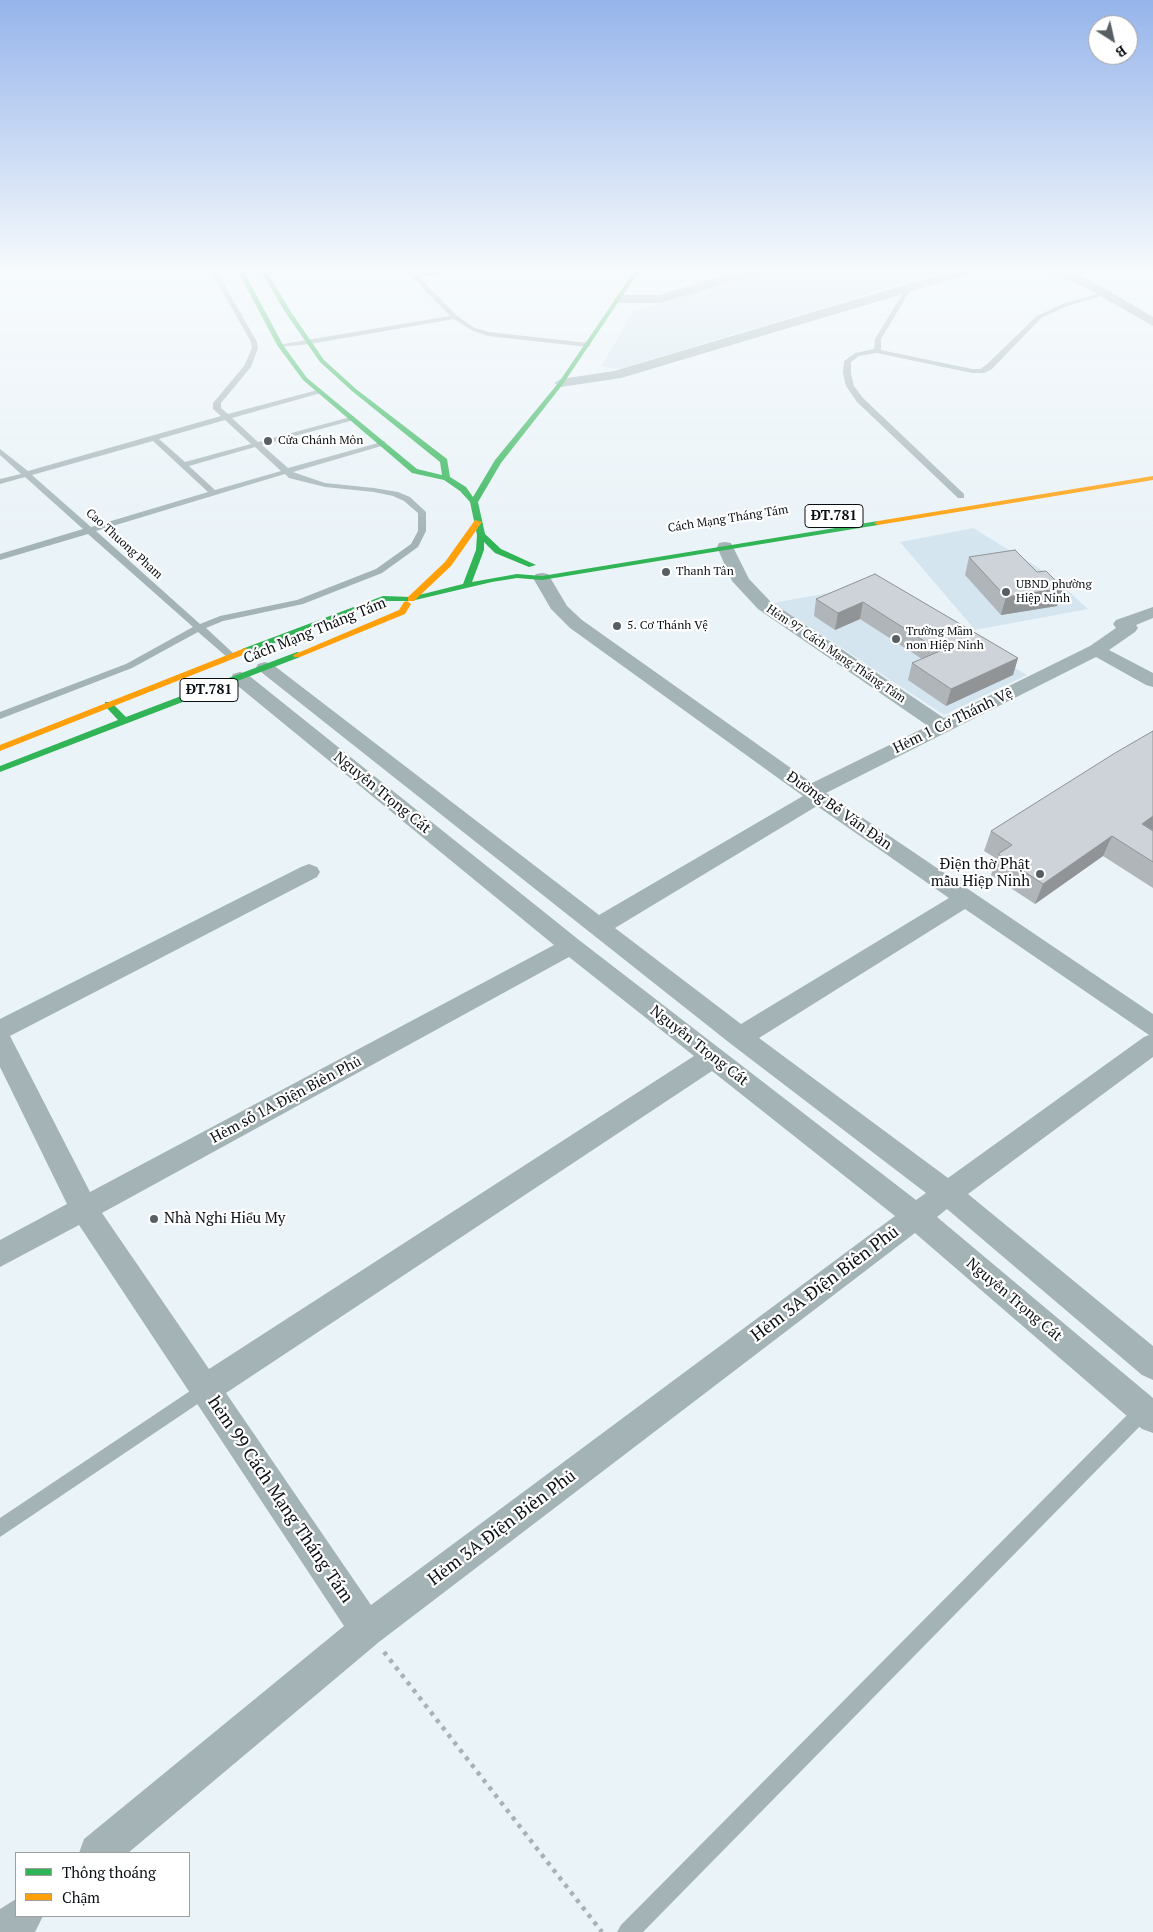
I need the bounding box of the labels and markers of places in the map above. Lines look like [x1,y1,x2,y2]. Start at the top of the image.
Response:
place label: Cửa Chánh Môn [278,434,363,448]
marker: Cửa Chánh Môn [262,435,274,447]
place label: Thanh Tân [676,565,734,579]
marker: Thanh Tân [660,566,672,578]
place label: UBND phường Hiệp Ninh [1016,578,1092,606]
marker: UBND phường Hiệp Ninh [1000,586,1012,598]
place label: 5. Cơ Thánh Vệ [627,619,708,633]
marker: 5. Cơ Thánh Vệ [611,620,623,632]
place label: Trường Mầm non Hiệp Ninh [906,625,984,653]
marker: Trường Mầm non Hiệp Ninh [890,633,902,645]
place label: Điện thờ Phật mẫu Hiệp Ninh [931,856,1030,891]
marker: Điện thờ Phật mẫu Hiệp Ninh [1034,868,1046,880]
place label: Nhà Nghỉ Hiểu My [164,1210,285,1228]
marker: Nhà Nghỉ Hiểu My [148,1213,160,1225]

